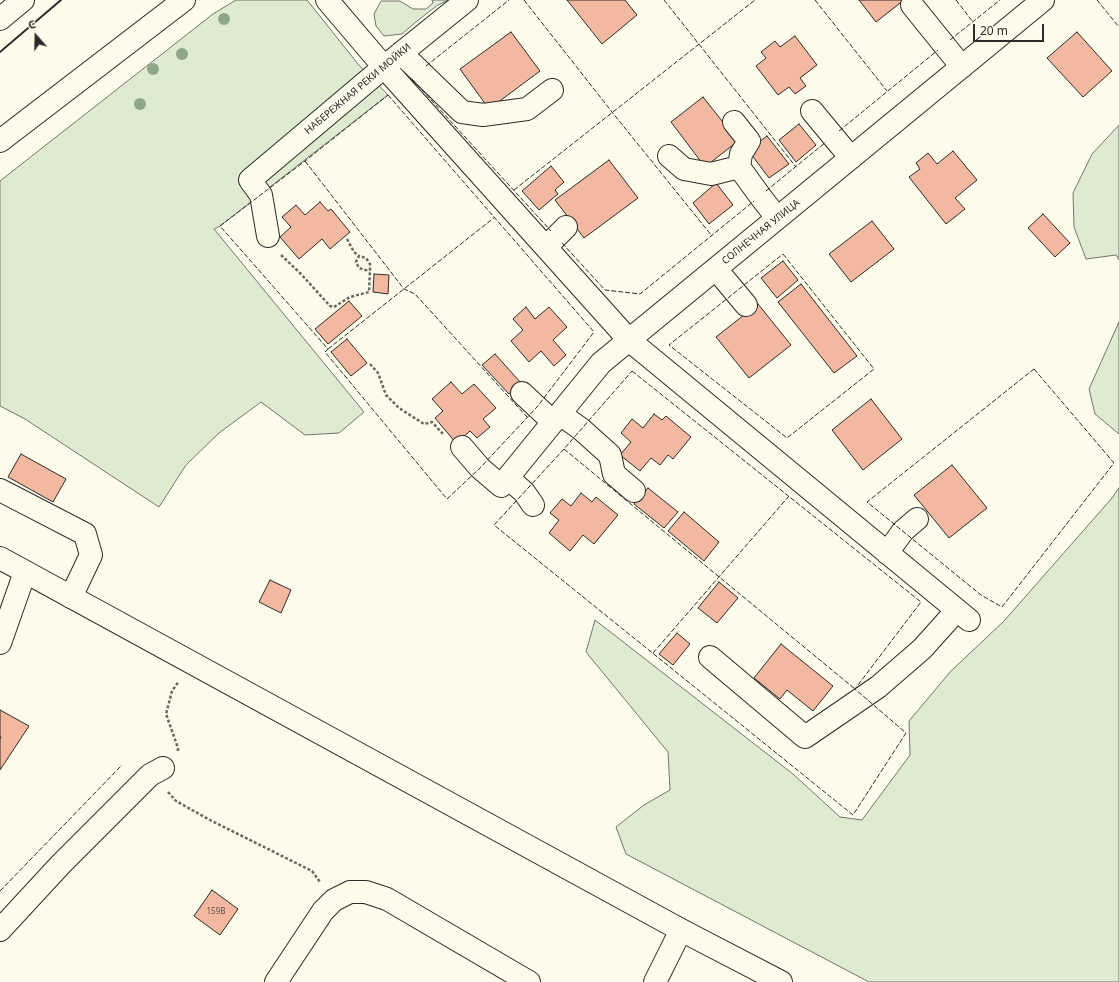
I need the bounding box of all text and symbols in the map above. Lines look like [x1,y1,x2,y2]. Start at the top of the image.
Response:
north arrow [16,16,56,56]
text: С [26,16,38,33]
scale bar [975,16,1046,42]
text: 20 m [980,22,1008,39]
street label: НАБЕРЕЖНАЯ РЕКИ МОЙКИ [302,41,414,137]
street label: СОЛНЕЧНАЯ УЛИЦА [720,197,802,267]
house number: 159В [207,907,225,917]

